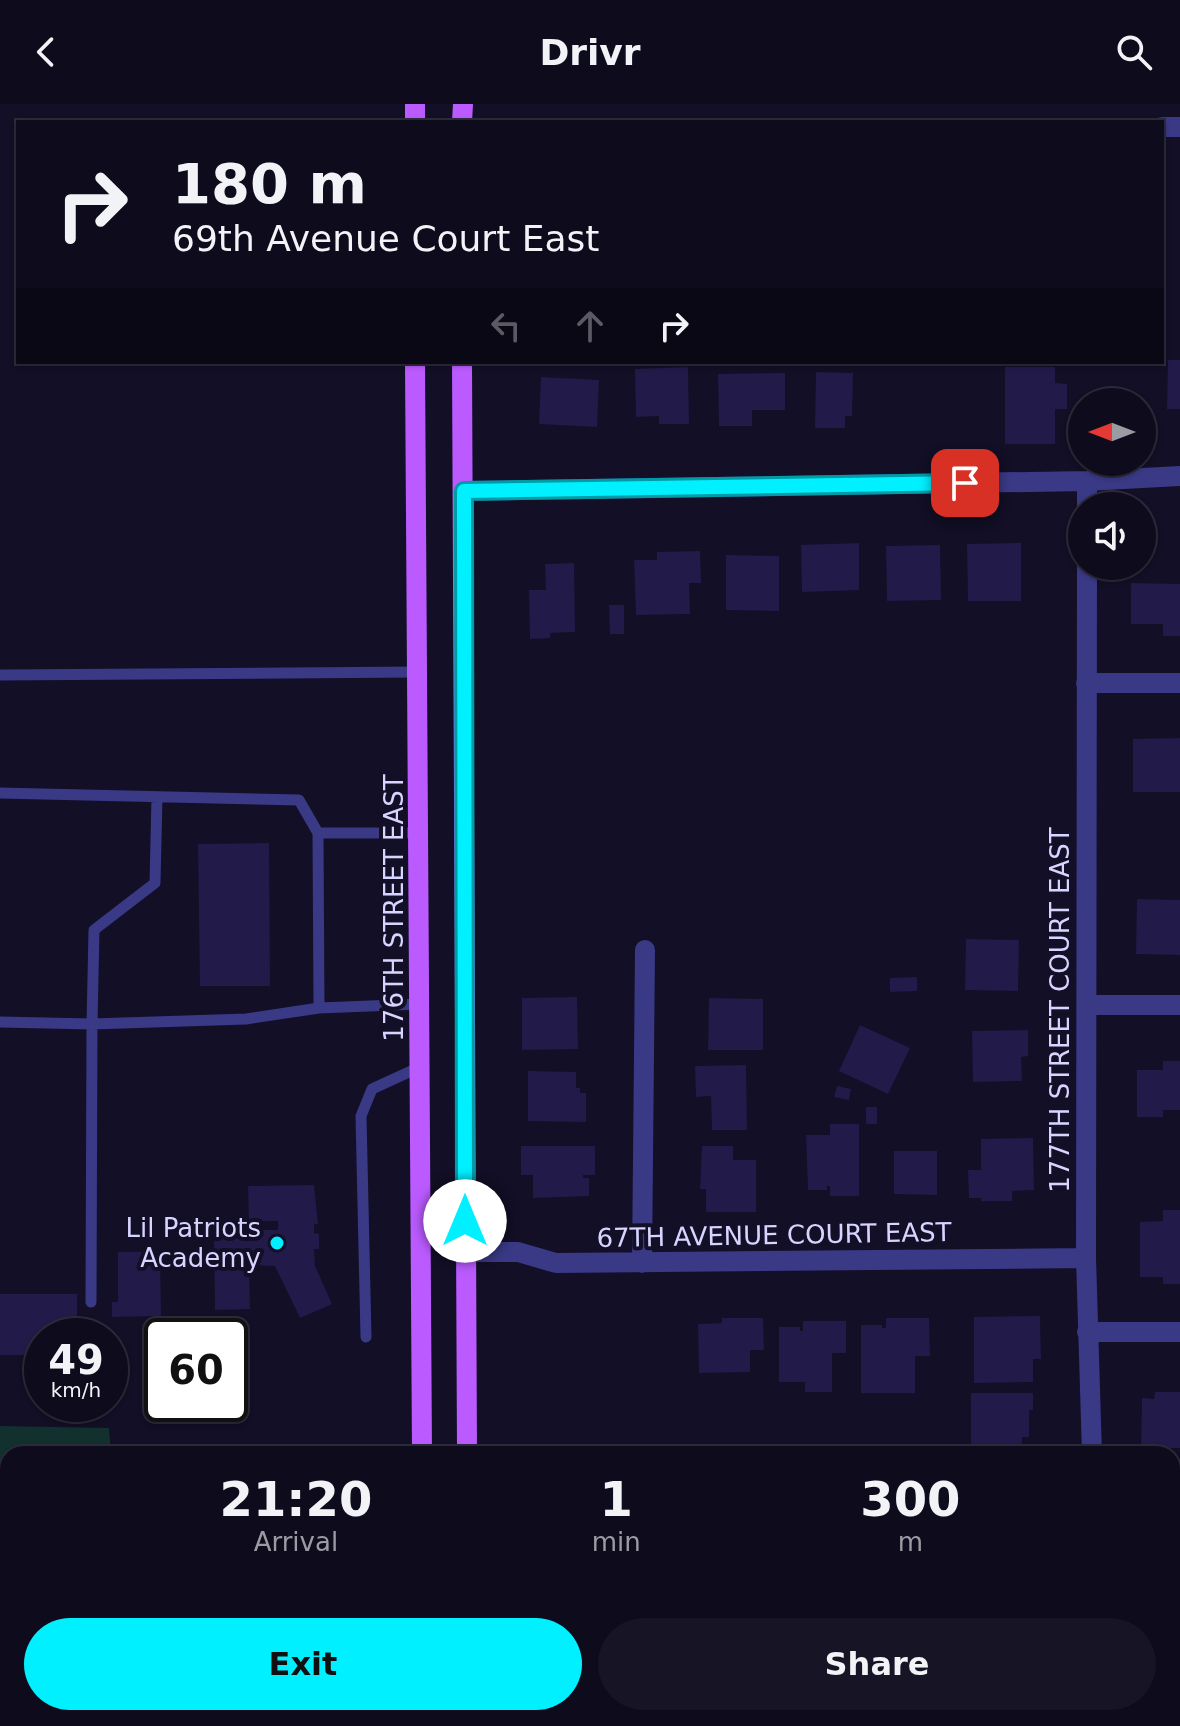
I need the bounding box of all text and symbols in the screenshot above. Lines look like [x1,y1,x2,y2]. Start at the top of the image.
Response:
icon: back [24,30,68,74]
icon: search [1112,30,1156,74]
text: Drivr [539,32,641,73]
text: 180 m [172,151,367,216]
icon: right [40,152,144,256]
text: 69th Avenue Court East [172,218,599,259]
icon: left [484,304,528,348]
icon: ahead [568,304,612,348]
icon: right [652,304,696,348]
north arrow [1068,388,1156,476]
map controls [1068,388,1156,580]
pin [931,449,999,517]
icon: arrive [943,461,987,505]
button: sound [1068,492,1156,580]
street label: 176TH STREET EAST [379,774,409,1042]
street label: 177TH STREET COURT EAST [1045,827,1075,1193]
position arrow [423,1179,507,1263]
place label: Lil Patriots Academy [126,1213,261,1273]
street label: 67TH AVENUE COURT EAST [596,1217,952,1253]
marker: Lil Patriots Academy [268,1234,286,1252]
speed limit sign: 60 [144,1318,248,1422]
text: 49 [48,1337,104,1383]
text: km/h [51,1378,101,1402]
text: 21:20 [219,1471,372,1527]
text: 1 [600,1471,633,1527]
text: 300 [860,1471,960,1527]
text: Arrival [254,1527,338,1557]
text: min [592,1527,641,1557]
text: m [898,1527,923,1557]
button: Exit [24,1618,582,1710]
button: Share [598,1618,1156,1710]

